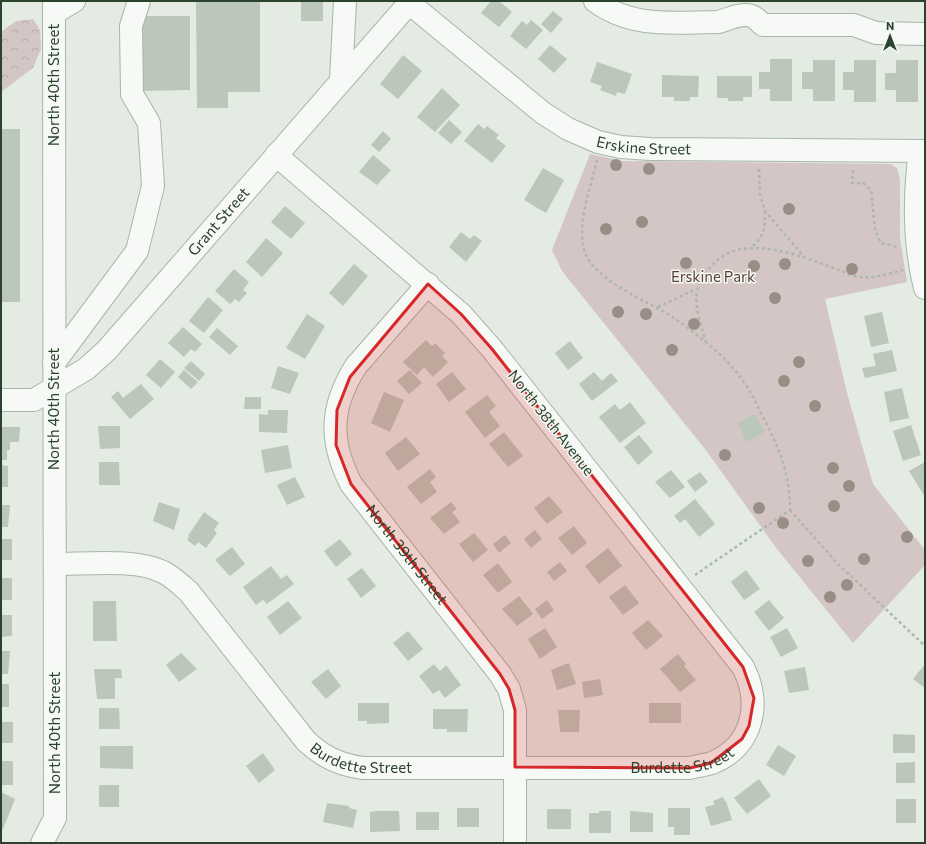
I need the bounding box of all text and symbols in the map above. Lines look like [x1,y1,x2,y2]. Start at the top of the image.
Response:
north arrow [870,16,910,56]
text: N [886,19,894,32]
street label: North 40th Street [44,24,62,146]
street label: Erskine Street [595,132,691,157]
street label: Grant Street [183,183,253,259]
park label: Erskine Park [671,267,755,285]
street label: North 40th Street [44,348,62,470]
street label: North 38th Avenue [505,366,599,479]
street label: North 39th Street [363,501,452,608]
street label: North 40th Street [45,672,63,794]
street label: Burdette Street [307,738,412,776]
street label: Burdette Street [630,743,737,776]

